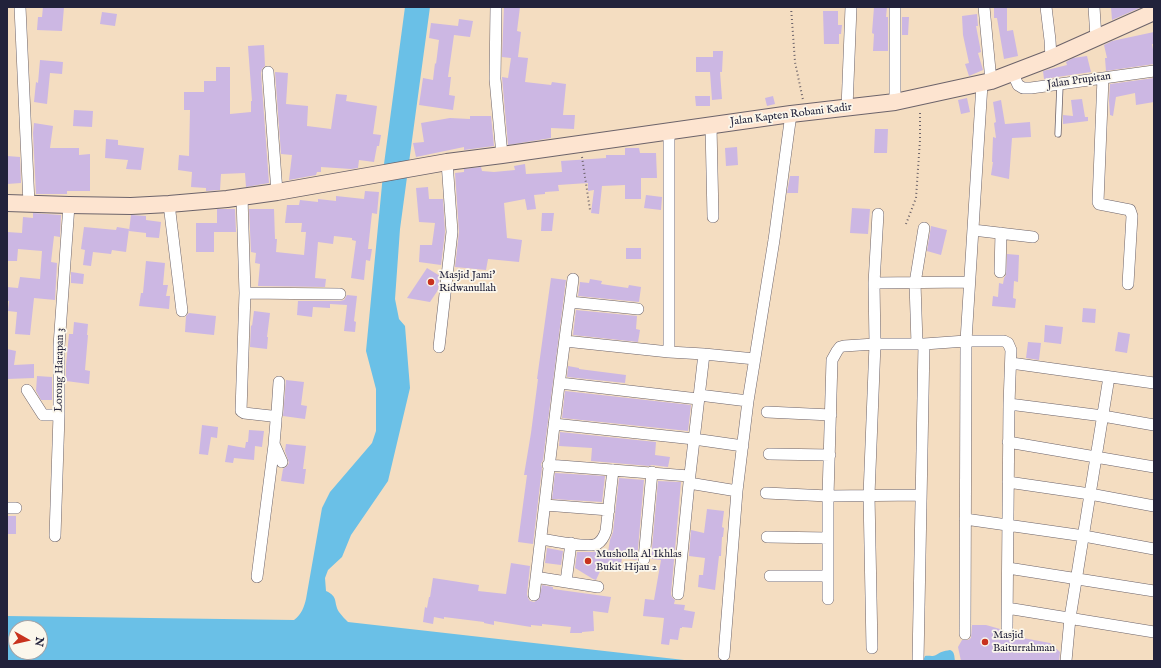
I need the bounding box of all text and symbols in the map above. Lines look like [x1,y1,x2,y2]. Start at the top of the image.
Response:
street label: Jalan Prupitan [1046,70,1112,92]
street label: Jalan Kapten Robani Kadir [729,101,853,129]
place label: Masjid Jami' Ridwanullah [439,269,496,295]
marker: Masjid Jami' Ridwanullah [426,277,436,287]
street label: Lorong Harapan 3 [53,328,67,412]
place label: Musholla Al Ikhlas Bukit Hijau 2 [596,548,682,574]
marker: Musholla Al Ikhlas Bukit Hijau 2 [583,556,593,566]
north arrow [8,620,48,660]
place label: Masjid Baiturrahman [993,629,1055,655]
text: N [31,636,46,647]
marker: Masjid Baiturrahman [980,637,990,647]

